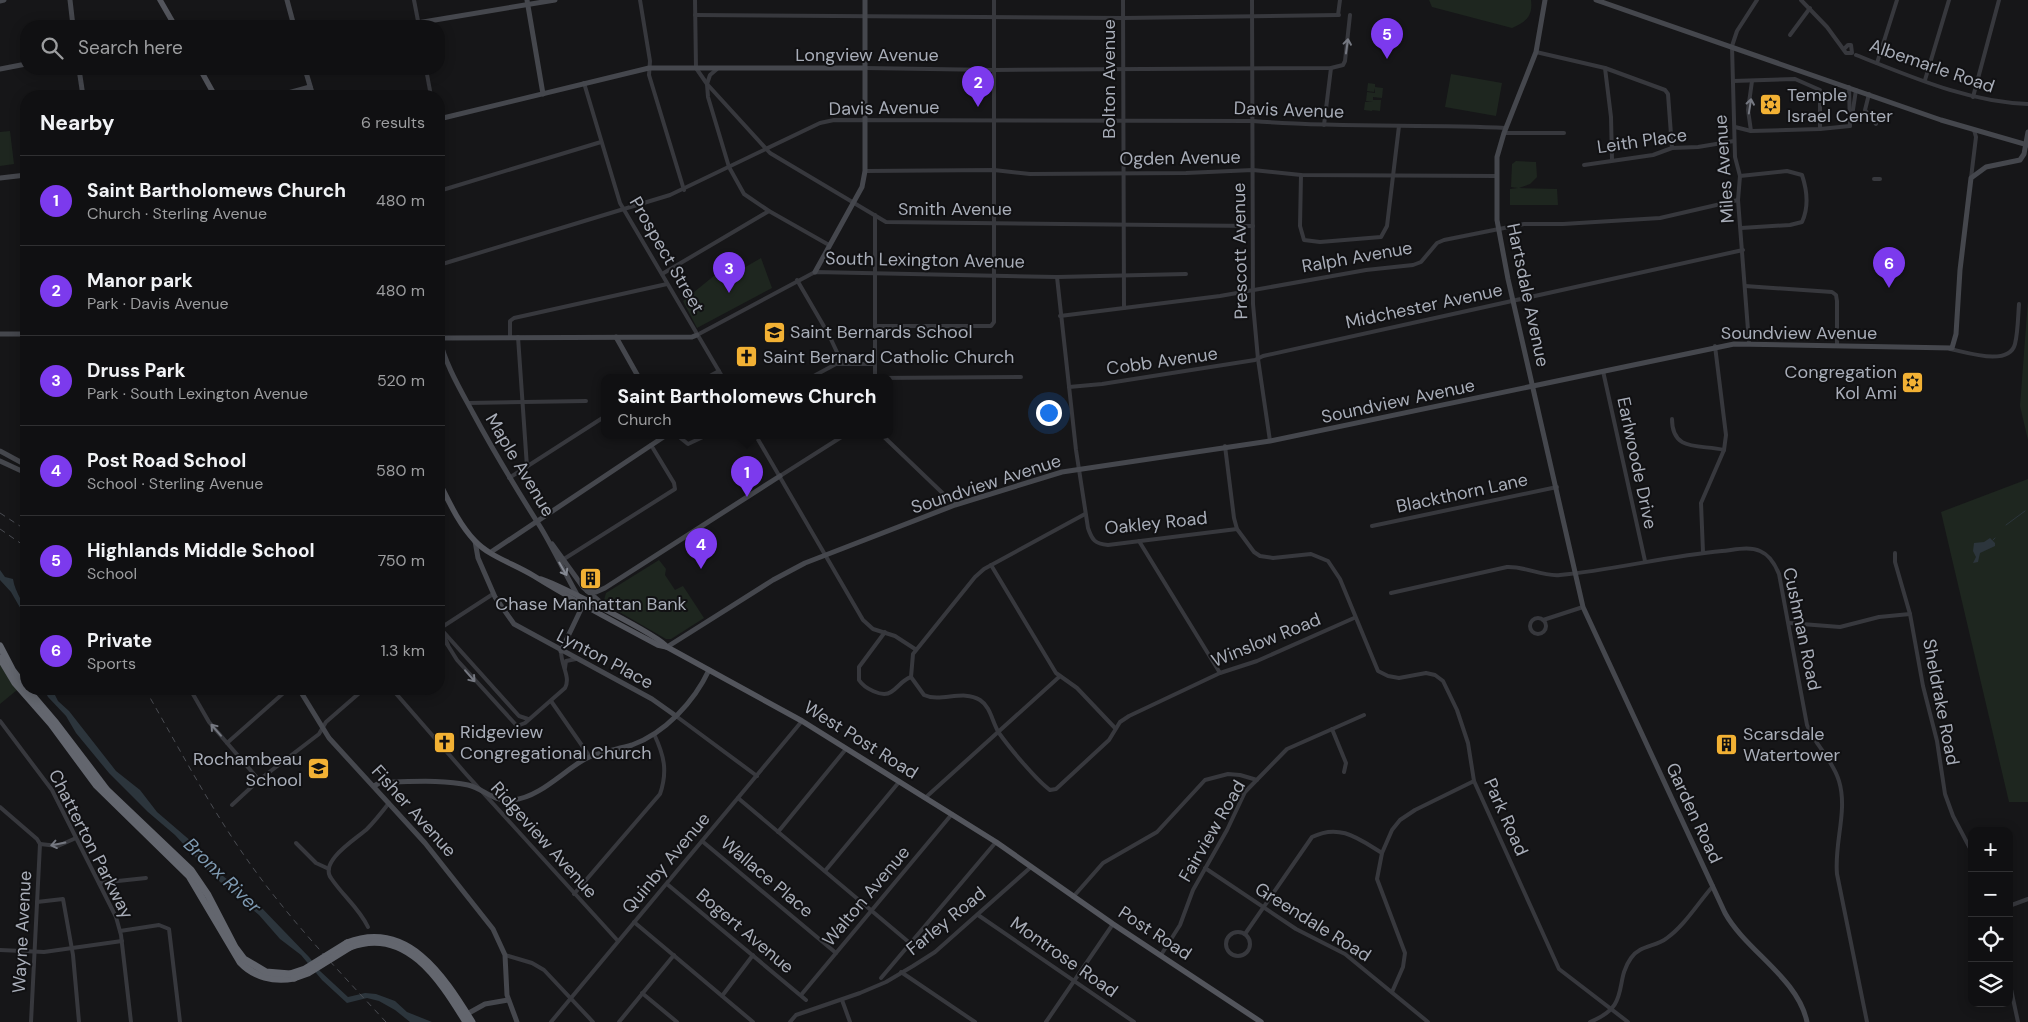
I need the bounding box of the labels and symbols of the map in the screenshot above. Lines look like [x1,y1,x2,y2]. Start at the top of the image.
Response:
pin: 5 [1371,18,1403,59]
street label: Bolton Avenue [1097,19,1121,139]
street label: Albemarle Road [1866,33,1998,99]
one-way arrow [1342,39,1352,55]
street label: Longview Avenue [795,43,939,67]
pin: 2 [962,66,994,107]
place label: Temple Israel Center [1787,83,1893,128]
synagogue icon: Temple Israel Center [1759,93,1783,117]
street label: Davis Avenue [828,95,940,121]
street label: Davis Avenue [1233,96,1345,124]
one-way arrow [1745,98,1755,114]
street label: Miles Avenue [1708,114,1740,224]
street label: Leith Place [1595,123,1689,159]
street label: Ogden Avenue [1119,145,1241,171]
street label: Prescott Avenue [1227,182,1253,320]
street label: Prospect Street [624,192,710,318]
street label: Smith Avenue [898,197,1012,221]
street label: Hartsdale Avenue [1501,221,1555,369]
street label: Ralph Avenue [1300,235,1414,279]
street label: South Lexington Avenue [825,246,1025,274]
pin: 6 [1873,247,1905,288]
pin: 3 [713,252,745,293]
street label: Midchester Avenue [1343,278,1505,334]
school or university icon: Saint Bernards School [762,320,786,344]
place label: Saint Bernards School [790,320,972,344]
street label: Soundview Avenue [1721,321,1877,345]
street label: Cobb Avenue [1105,341,1219,381]
church icon: Saint Bernard Catholic Church [735,345,759,369]
place label: Saint Bernard Catholic Church [763,345,1014,369]
place label: Congregation Kol Ami [1785,360,1897,405]
synagogue icon: Congregation Kol Ami [1901,370,1925,394]
street label: Soundview Avenue [1319,373,1477,429]
street label: Earlwoode Drive [1611,395,1663,531]
your location [1036,400,1062,426]
street label: Maple Avenue [480,409,560,521]
street label: Soundview Avenue [908,448,1064,520]
pin: 1 [731,456,763,497]
street label: Blackthorn Lane [1394,467,1530,519]
street label: Oakley Road [1103,506,1209,540]
pin: 4 [685,528,717,569]
one-way arrow [558,562,568,576]
street label: Cushman Road [1777,565,1827,693]
building icon: Chase Manhattan Bank [579,567,603,591]
place label: Chase Manhattan Bank [495,592,687,616]
street label: Winslow Road [1208,607,1324,673]
street label: Lynton Place [553,624,657,694]
street label: Sheldrake Road [1917,637,1965,767]
one-way arrow [465,669,476,682]
street label: West Post Road [799,695,923,785]
place label: Ridgeview Congregational Church [460,720,652,765]
place label: Scarsdale Watertower [1743,722,1841,767]
one-way arrow [210,724,222,737]
church icon: Ridgeview Congregational Church [432,730,456,754]
building icon: Scarsdale Watertower [1715,732,1739,756]
place label: Rochambeau School [193,747,302,792]
school or university icon: Rochambeau School [306,757,330,781]
street label: Garden Road [1660,759,1728,867]
street label: Fisher Avenue [366,760,462,862]
street label: Chatterton Parkway [43,765,139,923]
street label: Park Road [1478,775,1534,859]
street label: Fairview Road [1173,776,1251,886]
street label: Ridgeview Avenue [485,777,603,903]
street label: Quinby Avenue [617,807,715,919]
street label: Wallace Place [716,831,818,923]
water label: Bronx River [178,832,268,919]
one-way arrow [50,839,66,849]
street label: Walton Avenue [817,841,915,951]
street label: Wayne Avenue [7,870,37,994]
street label: Greendale Road [1250,877,1376,967]
street label: Farley Road [901,881,991,961]
street label: Bogert Avenue [691,883,799,979]
street label: Post Road [1114,900,1196,966]
street label: Montrose Road [1005,911,1123,1003]

